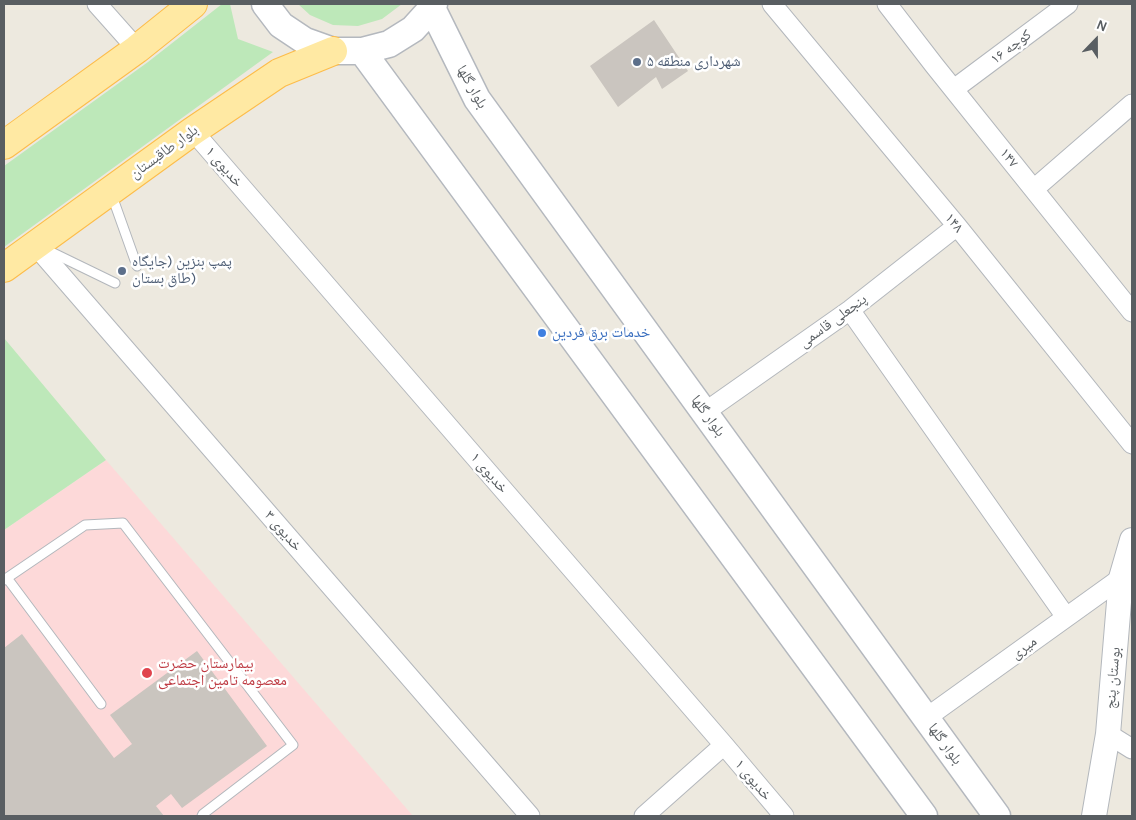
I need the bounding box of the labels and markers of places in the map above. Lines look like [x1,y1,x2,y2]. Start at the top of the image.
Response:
place label: شهرداری منطقه ۵ [647,53,741,71]
marker: شهرداری منطقه ۵ [631,56,643,68]
place label: پمپ بنزین (جایگاه طاق بستان) [132,253,232,288]
marker: پمپ بنزین (جایگاه طاق بستان) [116,265,128,277]
place label: خدمات برق فردین [552,324,650,342]
marker: خدمات برق فردین [536,327,548,339]
place label: بیمارستان حضرت معصومه تامین اجتماعی [158,655,287,690]
marker: بیمارستان حضرت معصومه تامین اجتماعی [140,666,154,680]

